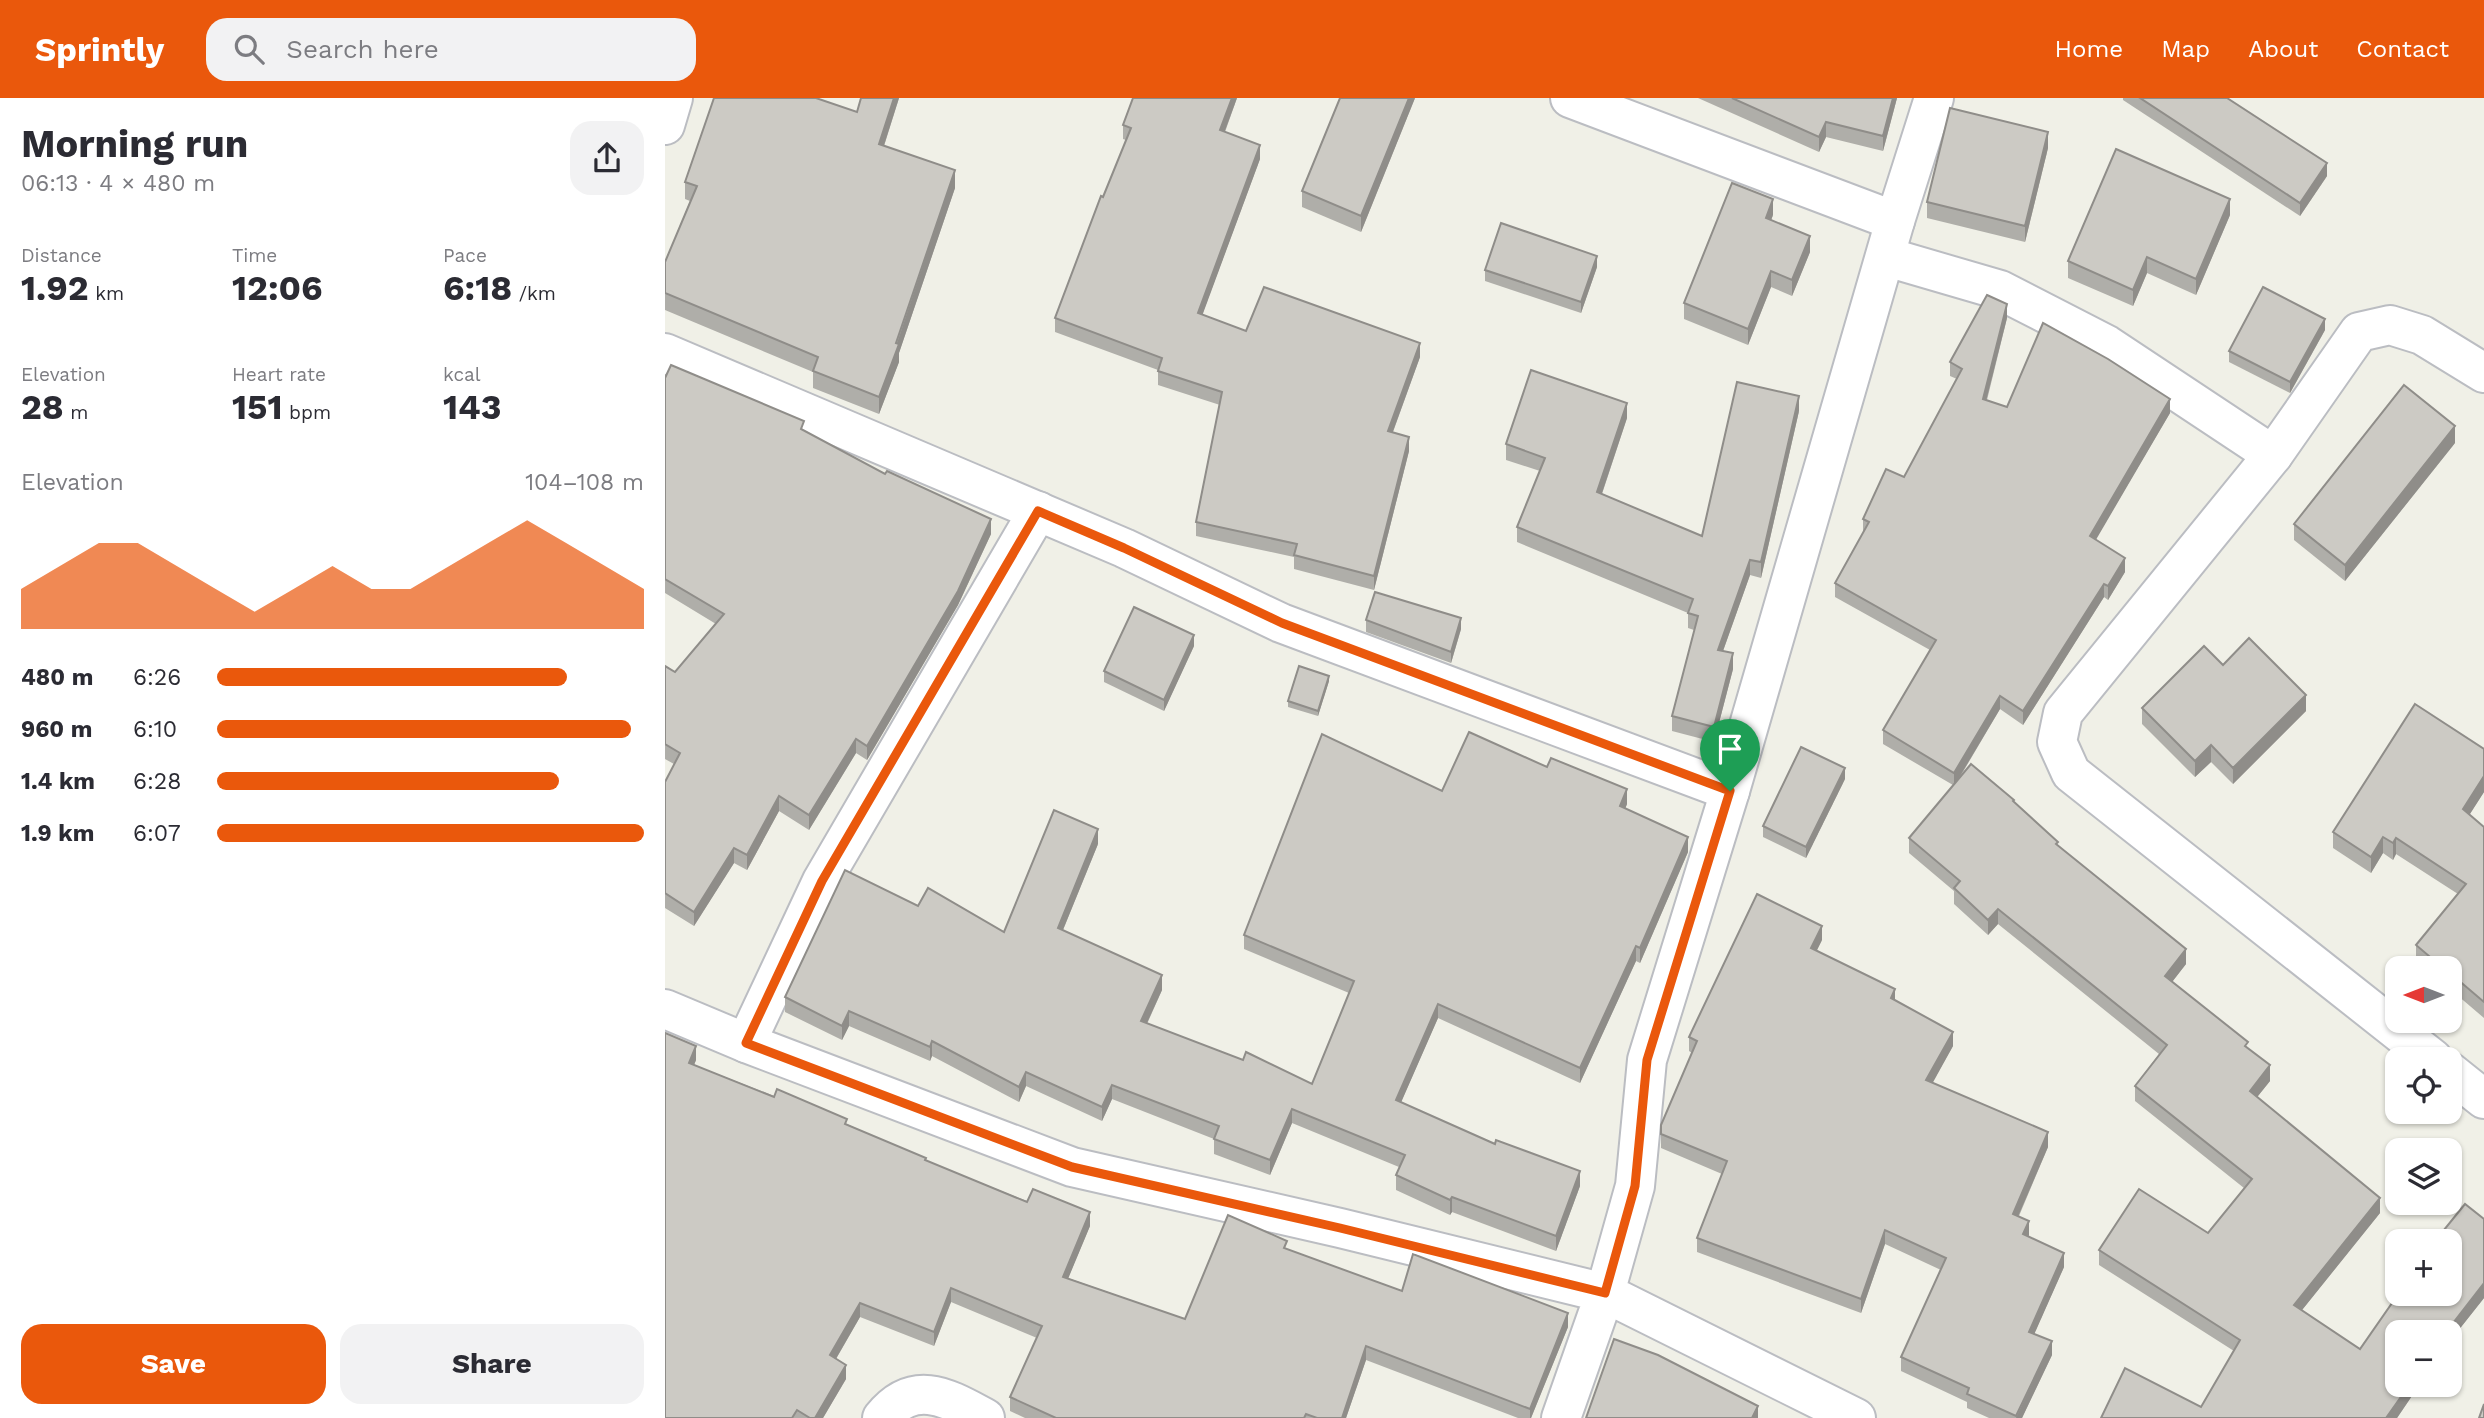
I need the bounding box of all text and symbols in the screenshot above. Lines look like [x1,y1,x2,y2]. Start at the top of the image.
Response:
search box [206,18,696,81]
text: Sprintly [35,30,164,69]
icon: search [230,30,268,68]
text: Search here [286,34,439,64]
text: Home [2055,35,2123,63]
text: Map [2161,35,2210,63]
text: About [2248,35,2318,63]
text: Contact [2356,35,2449,63]
button: share [570,121,644,195]
text: Morning run [21,122,248,166]
text: 06:13 · 4 × 480 m [21,170,215,197]
text: Distance [21,244,102,267]
text: Time [232,244,277,267]
text: Pace [443,244,487,267]
text: 1.92 [21,267,89,309]
text: 12:06 [232,267,323,309]
text: 6:18 [443,267,512,309]
text: km [89,282,124,305]
text: /km [512,282,556,305]
text: Elevation [21,363,106,386]
text: Heart rate [232,363,326,386]
text: kcal [443,363,481,386]
text: 28 [21,386,64,428]
text: 151 [232,386,283,428]
text: 143 [443,386,501,428]
text: m [64,401,88,424]
text: bpm [283,401,331,424]
text: Elevation [21,469,124,496]
text: 104–108 m [525,469,644,496]
text: 480 m [21,664,93,691]
text: 6:26 [133,664,181,691]
text: 960 m [21,716,92,743]
text: 6:10 [133,716,177,743]
pin [1700,719,1760,791]
icon: arrive [1711,730,1749,768]
text: 1.4 km [21,768,95,795]
text: 6:28 [133,768,181,795]
text: 1.9 km [21,820,94,847]
text: 6:07 [133,820,181,847]
north arrow [2385,956,2462,1032]
map controls [2385,956,2462,1397]
button: locate [2385,1047,2462,1124]
button: layers [2385,1138,2462,1215]
button: + [2385,1229,2462,1306]
button: − [2385,1320,2462,1397]
button: Save [21,1324,326,1404]
button: Share [340,1324,644,1404]

